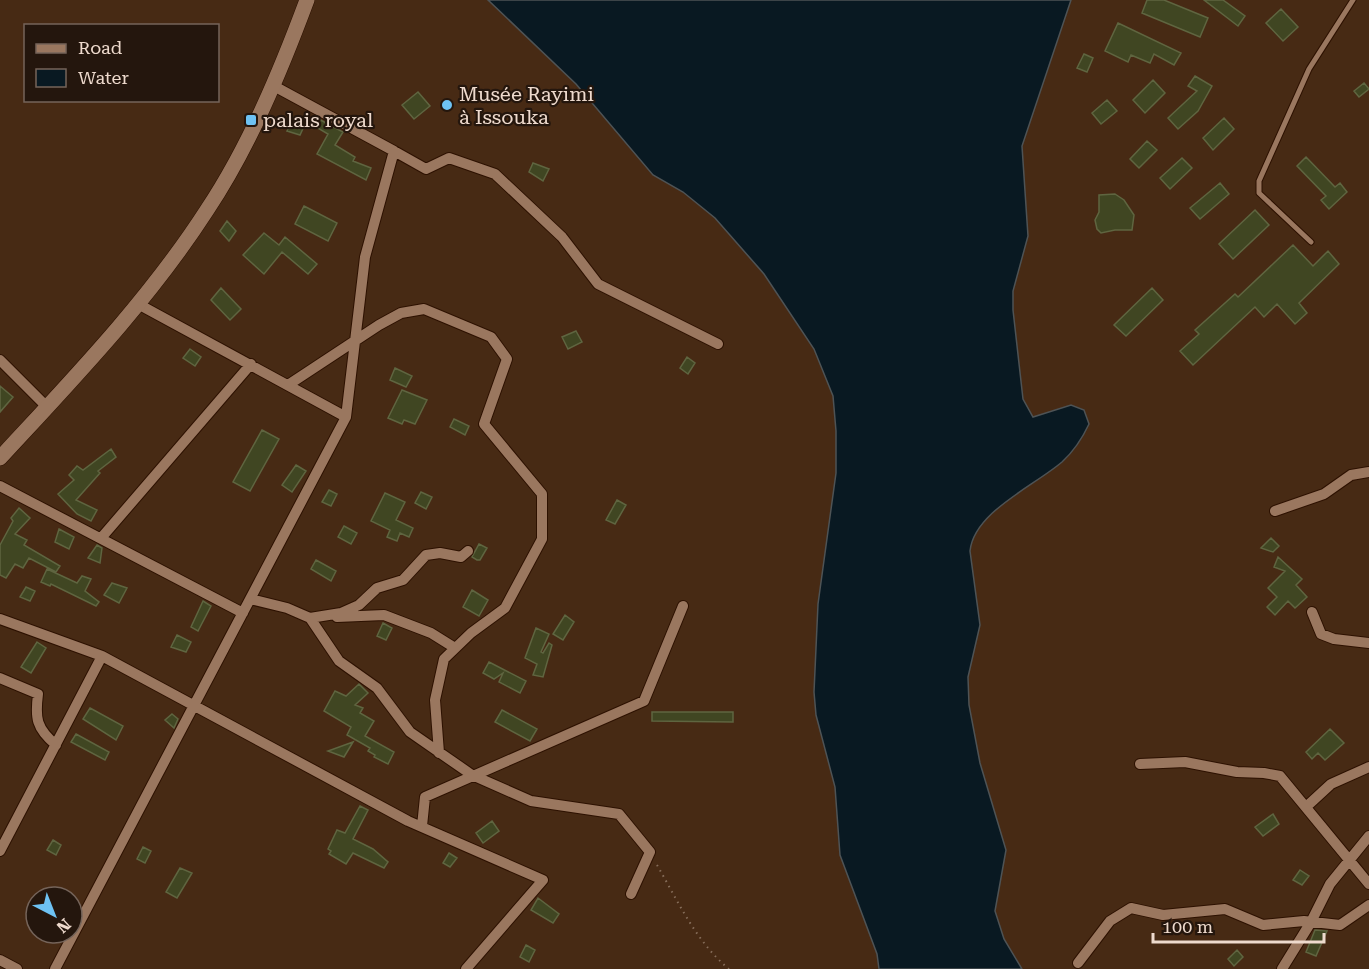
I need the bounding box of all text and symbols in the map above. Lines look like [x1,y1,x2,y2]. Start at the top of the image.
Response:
legend [24,24,219,102]
text: Road [78,37,123,58]
text: Water [78,67,129,88]
place label: Musée Rayimi à Issouka [459,82,594,129]
marker: Musée Rayimi à Issouka [440,98,454,112]
place label: palais royal [263,108,373,132]
marker: palais royal [244,113,258,127]
north arrow [24,885,84,945]
scale bar [1153,906,1324,944]
text: N [53,915,75,937]
text: 100 m [1162,916,1213,937]

